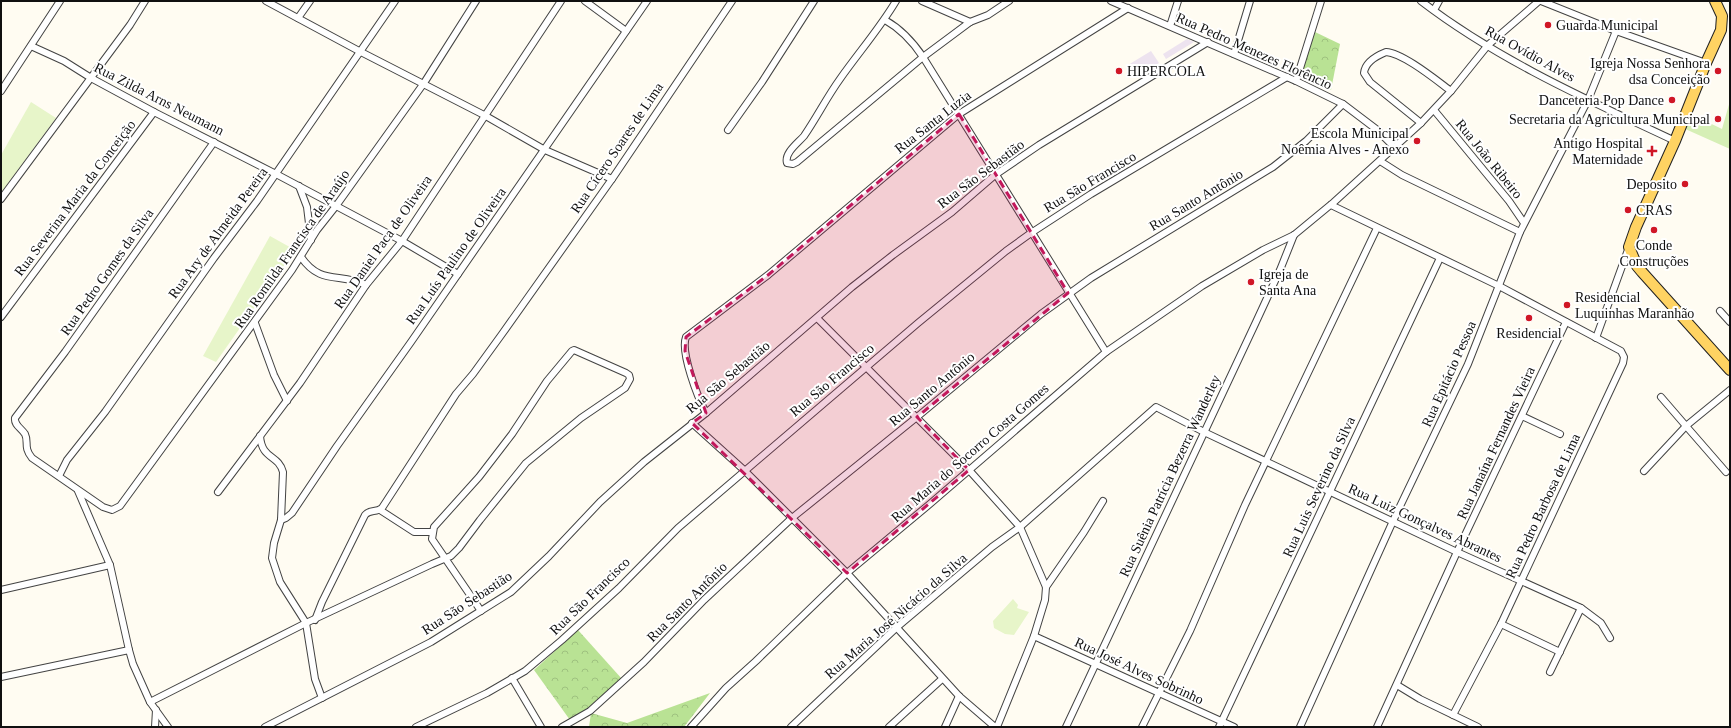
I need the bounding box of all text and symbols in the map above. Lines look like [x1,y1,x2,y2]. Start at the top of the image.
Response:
street label: Rua Pedro Menezes Florêncio [1174,10,1334,92]
place label: Guarda Municipal [1556,18,1658,33]
marker: Guarda Municipal [1543,20,1553,30]
street label: Rua Ovídio Alves [1482,23,1578,85]
place label: Igreja Nossa Senhora dsa Conceição [1590,56,1711,87]
street label: Rua Zilda Arns Neumann [92,60,226,138]
place label: HIPERCOLA [1127,64,1206,79]
marker: HIPERCOLA [1114,66,1124,76]
marker: Igreja Nossa Senhora dsa Conceição [1713,66,1723,76]
street label: Rua Cícero Soares de Lima [568,79,667,216]
street label: Rua Santa Luzia [892,87,975,156]
place label: Danceteria Pop Dance [1539,93,1664,108]
marker: Danceteria Pop Dance [1667,95,1677,105]
place label: Secretaria da Agricultura Municipal [1509,112,1710,127]
marker: Secretaria da Agricultura Municipal [1713,114,1723,124]
street label: Rua Severina Maria da Conceição [11,117,139,279]
street label: Rua João Ribeiro [1453,117,1525,201]
place label: Escola Municipal Noêmia Alves - Anexo [1281,126,1409,157]
marker: Escola Municipal Noêmia Alves - Anexo [1412,136,1422,146]
place label: Antigo Hospital Maternidade [1553,136,1643,167]
street label: Rua São Sebastião [935,137,1027,211]
marker: Antigo Hospital Maternidade [1646,145,1658,157]
street label: Rua São Francisco [1041,149,1139,215]
street label: Rua Ary de Almeida Pereira [166,164,271,301]
street label: Rua Santo Antônio [1146,166,1246,234]
street label: Rua Romilda Francisca de Araújo [231,167,353,331]
street label: Rua Daniel Paca de Oliveira [331,172,435,312]
place label: Deposito [1626,177,1677,192]
marker: Deposito [1680,179,1690,189]
street label: Rua Luís Paulino de Oliveira [403,184,509,327]
place label: CRAS [1636,203,1673,218]
street label: Rua Pedro Gomes da Silva [58,205,157,338]
marker: CRAS [1623,205,1633,215]
marker: Conde Construções [1649,225,1659,235]
place label: Conde Construções [1619,238,1689,269]
place label: Igreja de Santa Ana [1259,267,1317,298]
marker: Igreja de Santa Ana [1246,277,1256,287]
place label: Residencial Luquinhas Maranhão [1575,290,1694,321]
marker: Residencial Luquinhas Maranhão [1562,300,1572,310]
marker: Residencial [1524,313,1534,323]
street label: Rua Epitácio Pessoa [1419,318,1479,429]
place label: Residencial [1496,326,1562,341]
street label: Rua São Sebastião [683,338,773,416]
street label: Rua São Francisco [787,341,877,419]
street label: Rua Santo Antônio [886,349,978,429]
street label: Rua Janaína Fernandes Vieira [1454,364,1538,522]
street label: Rua Suênia Patrícia Bezerra Wanderley [1117,373,1223,579]
street label: Rua Maria do Socorro Costa Gomes [888,381,1052,525]
street label: Rua Luis Severino da Silva [1280,414,1359,560]
street label: Rua Pedro Barbosa de Lima [1503,431,1583,581]
street label: Rua Luiz Gonçalves Abrantes [1346,481,1504,565]
street label: Rua Maria José Nicácio da Silva [822,550,971,682]
street label: Rua São Francisco [547,554,633,638]
street label: Rua Santo Antônio [644,559,730,645]
street label: Rua São Sebastião [419,568,515,638]
street label: Rua José Alves Sobrinho [1072,635,1206,707]

